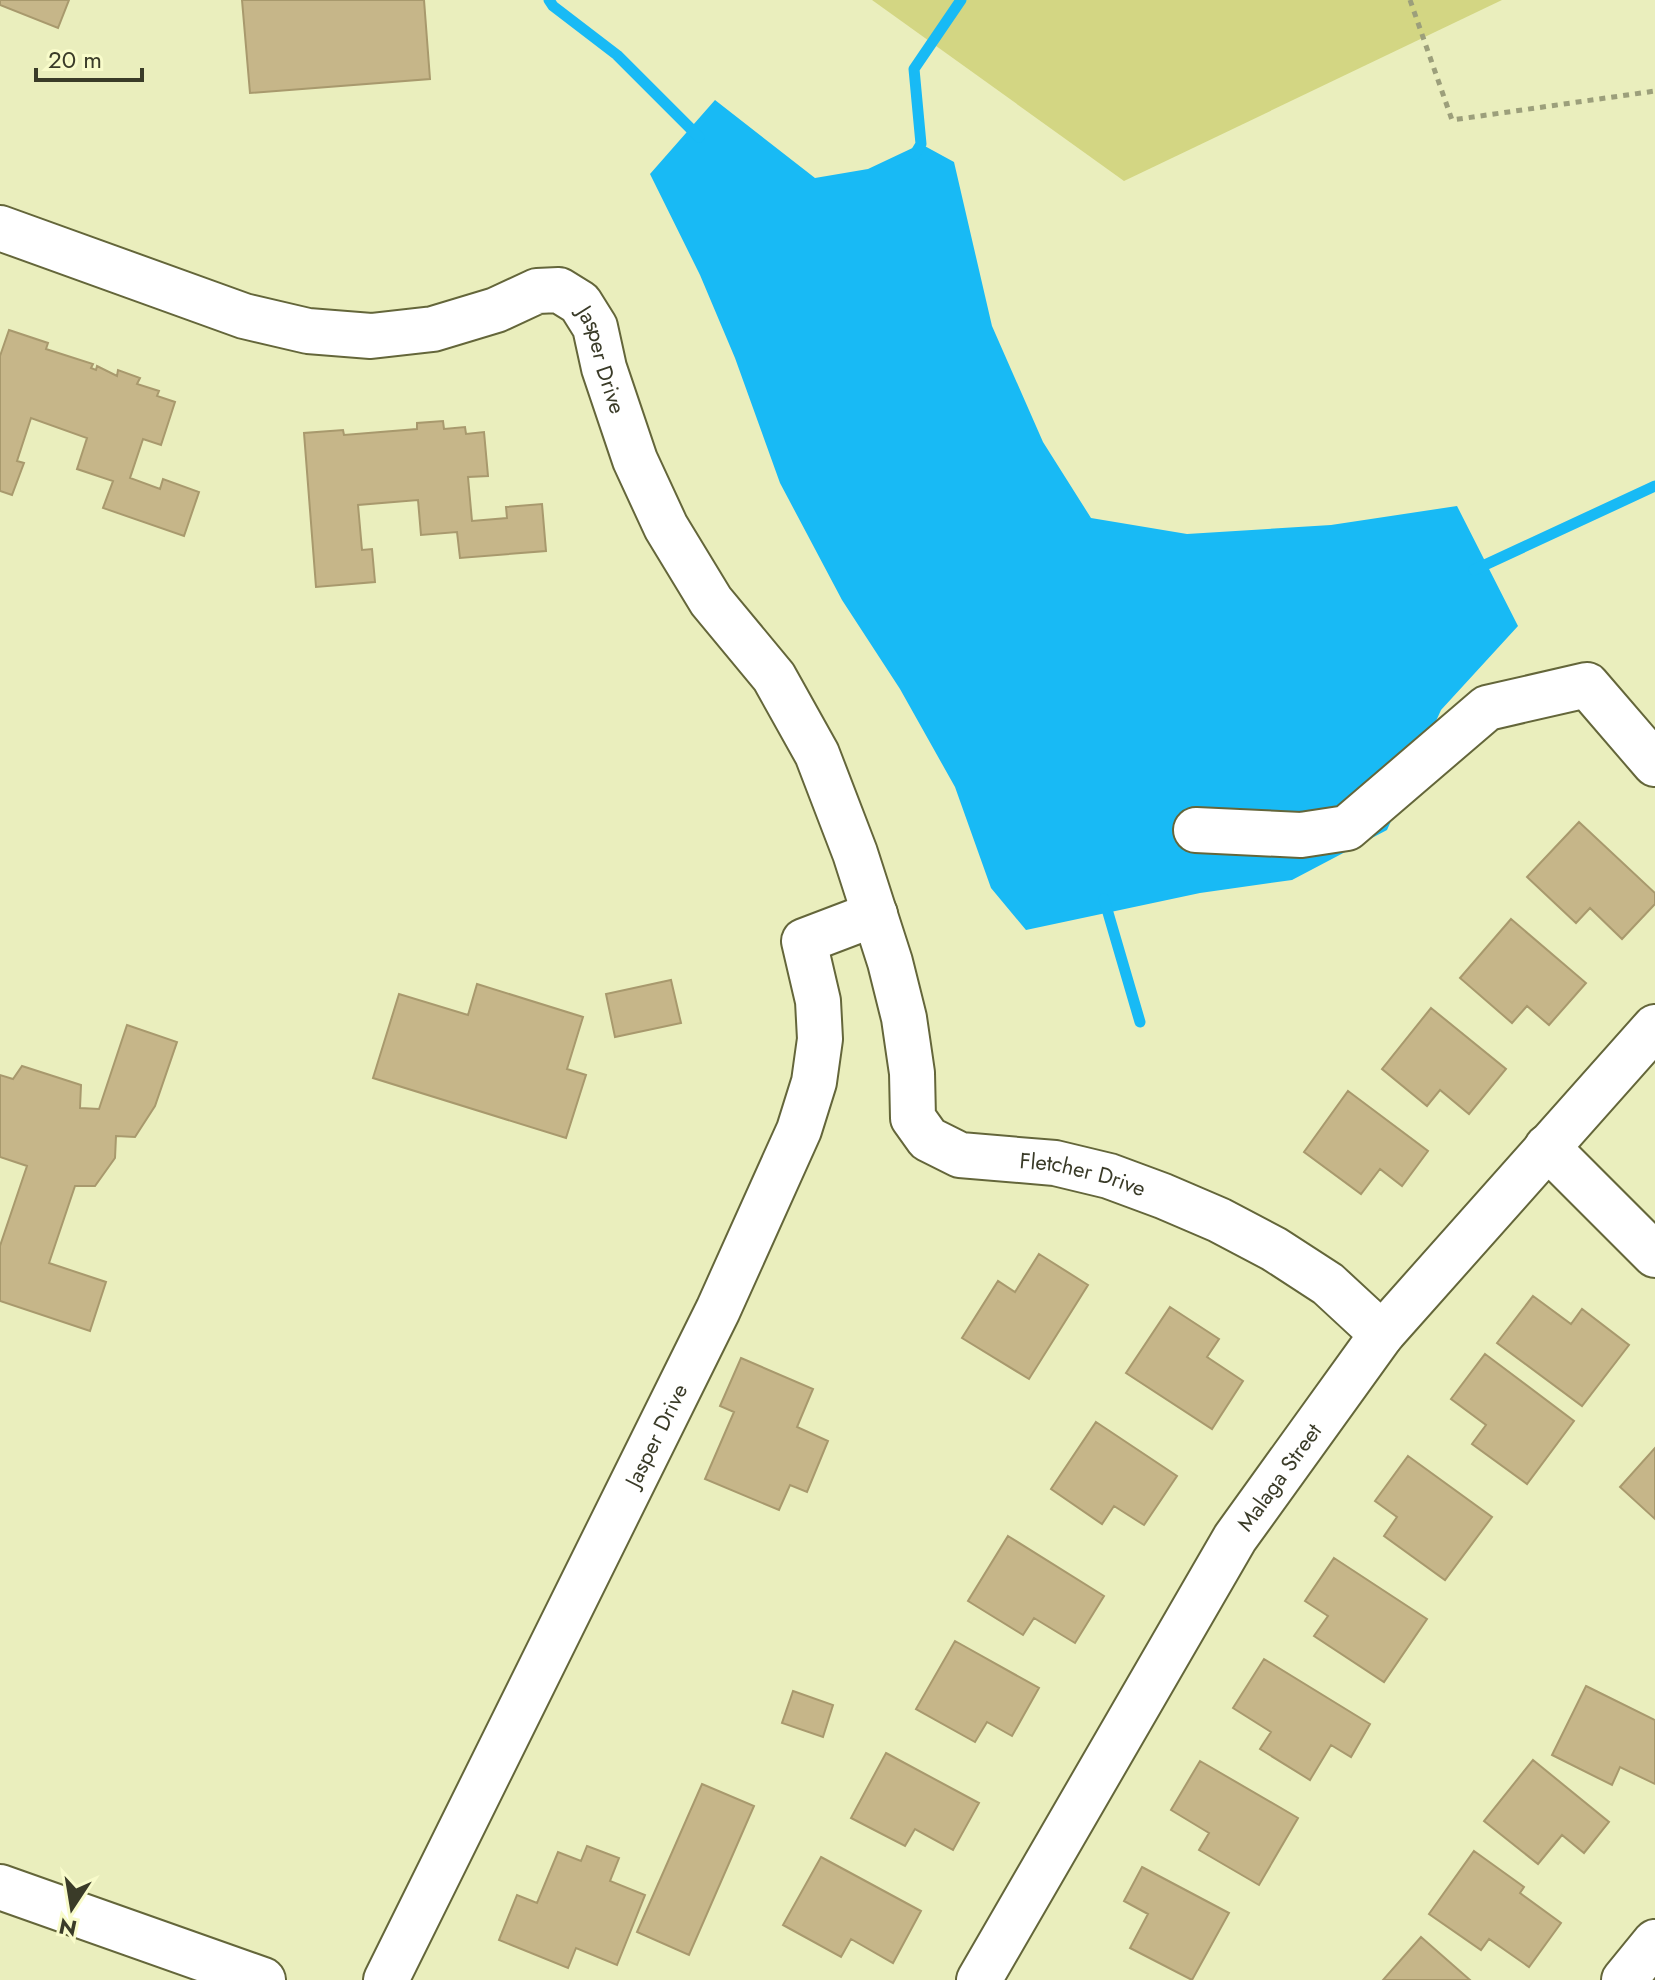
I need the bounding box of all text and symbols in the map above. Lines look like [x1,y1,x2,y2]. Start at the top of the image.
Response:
scale bar [36,32,142,82]
text: 20 m [48,42,102,77]
street label: Jasper Drive [568,297,634,418]
street label: Fletcher Drive [1018,1144,1150,1204]
street label: Jasper Drive [615,1378,695,1495]
street label: Malaga Street [1229,1416,1329,1538]
north arrow [32,1868,112,1948]
text: N [56,1910,80,1945]

